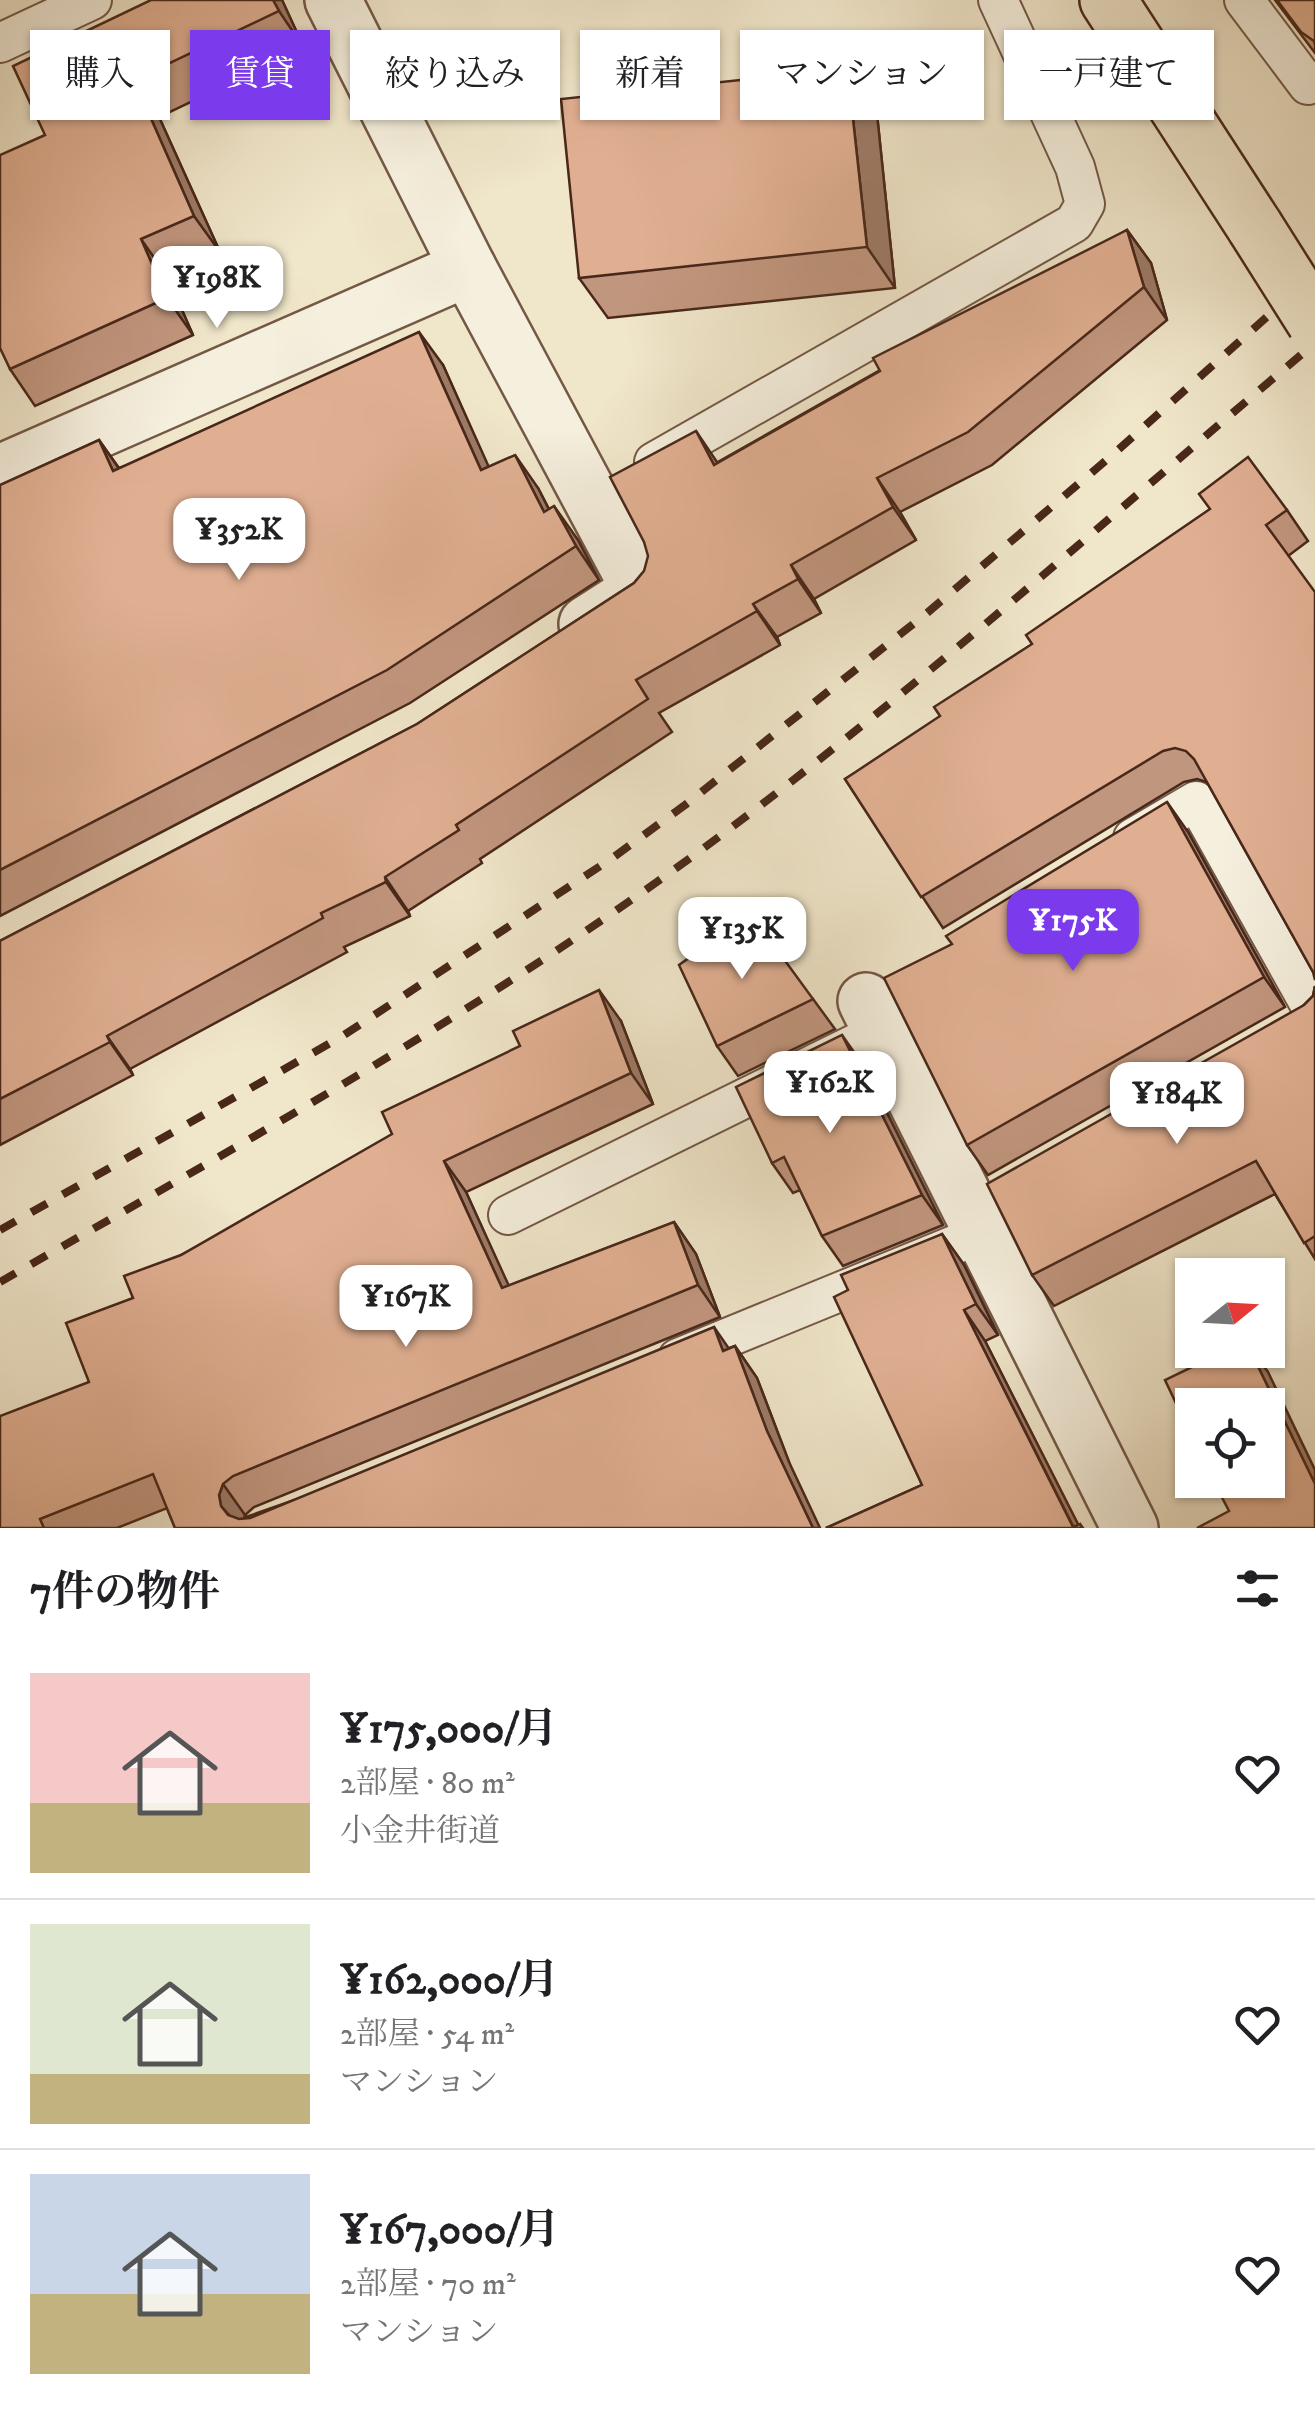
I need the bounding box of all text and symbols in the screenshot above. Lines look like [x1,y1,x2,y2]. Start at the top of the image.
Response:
chip: 購入 [30,30,170,120]
chip: 賃貸 [190,30,330,120]
chip: 絞り込み [350,30,560,120]
chip: 新着 [580,30,720,120]
chip: マンション [740,30,984,120]
chip: 一戸建て [1004,30,1214,120]
pin: ¥198K [147,246,287,331]
text: ¥198K [173,258,261,298]
pin: ¥352K [169,498,309,583]
text: ¥352K [195,510,283,550]
pin: ¥175K [1003,889,1143,974]
pin: ¥135K [672,897,812,982]
text: ¥175K [1029,901,1117,941]
text: ¥135K [700,909,784,949]
pin: ¥162K [760,1051,900,1136]
pin: ¥184K [1107,1062,1247,1147]
text: ¥162K [786,1063,874,1103]
text: ¥184K [1132,1074,1222,1114]
north arrow [1175,1258,1285,1368]
map controls [1175,1258,1285,1498]
pin: ¥167K [336,1265,476,1350]
text: ¥167K [361,1277,451,1317]
button: locate [1175,1388,1285,1498]
icon: filters [1230,1561,1285,1616]
text: 7件の物件 [30,1567,220,1619]
text: ¥175,000/月 [340,1704,558,1756]
icon: home [110,1713,230,1833]
icon: heart [1230,1746,1285,1801]
text: 2部屋 · 80 m² [340,1764,515,1804]
text: 小金井街道 [340,1812,500,1852]
text: ¥162,000/月 [340,1955,559,2007]
icon: home [110,1964,230,2084]
icon: heart [1230,1997,1285,2052]
text: 2部屋 · 54 m² [340,2015,514,2055]
text: マンション [340,2063,499,2103]
text: ¥167,000/月 [340,2205,560,2257]
icon: home [110,2214,230,2334]
icon: heart [1230,2247,1285,2302]
text: 2部屋 · 70 m² [340,2265,516,2305]
text: マンション [340,2313,499,2353]

